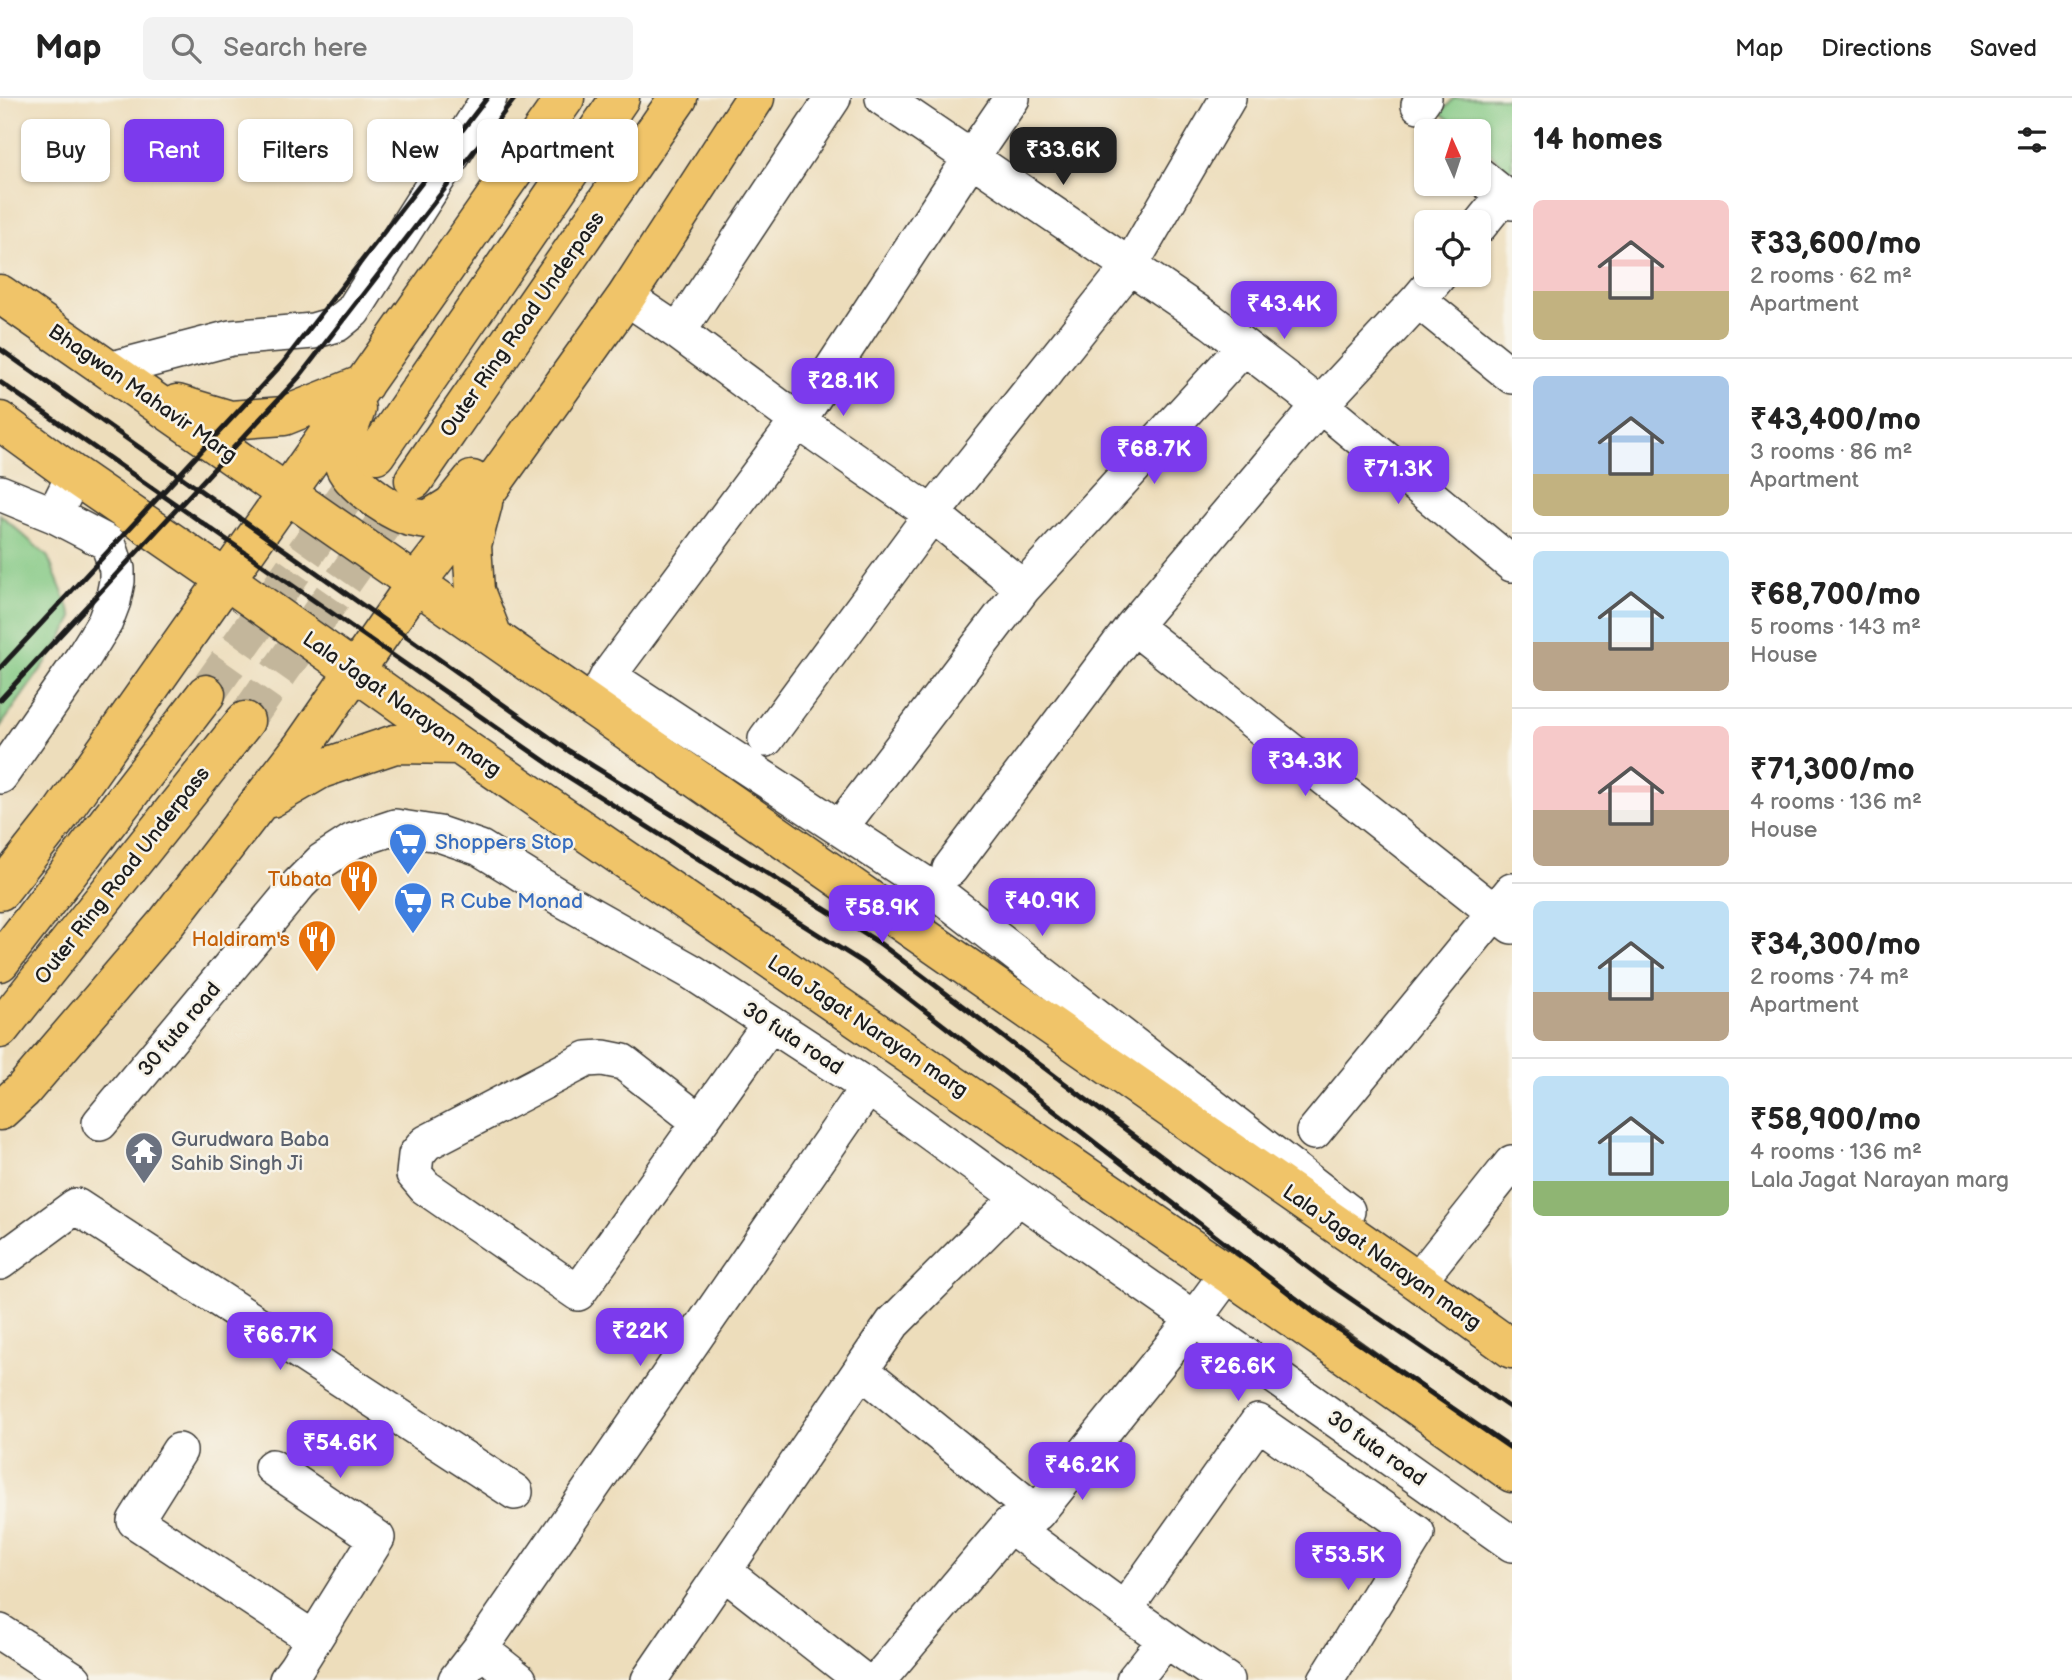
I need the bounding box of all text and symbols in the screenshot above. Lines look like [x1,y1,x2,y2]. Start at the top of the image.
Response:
search box [143,17,633,80]
text: Map [35,28,101,68]
icon: search [167,29,205,67]
text: Search here [223,33,367,64]
text: Map [1735,34,1783,63]
text: Directions [1821,34,1932,63]
text: Saved [1970,34,2037,63]
chip: Buy [21,119,110,182]
chip: Rent [124,119,224,182]
chip: Filters [238,119,353,182]
chip: New [367,119,463,182]
chip: Apartment [477,119,638,182]
north arrow [1414,119,1491,196]
map controls [1414,119,1491,287]
icon: filters [2013,121,2051,159]
text: 14 homes [1533,122,1662,158]
pin: ₹33.6K [1006,127,1120,187]
text: ₹33.6K [1026,136,1100,164]
street label: Outer Ring Road Underpass [435,207,610,442]
button: locate [1414,210,1491,287]
text: ₹33,600/mo [1750,226,1921,262]
icon: home [1589,228,1673,312]
text: 2 rooms · 62 m² [1750,262,1912,290]
pin: ₹43.4K [1227,282,1341,341]
text: ₹43.4K [1247,290,1321,318]
text: Apartment [1750,290,1859,318]
street label: Bhagwan Mahavir Marg [44,319,242,468]
pin: ₹28.1K [786,358,900,418]
text: ₹28.1K [807,367,879,395]
text: ₹43,400/mo [1750,402,1921,438]
icon: home [1589,404,1673,488]
pin: ₹68.7K [1097,426,1211,486]
text: ₹68.7K [1117,435,1191,463]
text: 3 rooms · 86 m² [1750,438,1912,466]
pin: ₹71.3K [1341,446,1455,506]
text: ₹71.3K [1363,455,1433,483]
text: Apartment [1750,466,1859,494]
text: ₹68,700/mo [1750,577,1921,613]
icon: home [1589,579,1673,663]
text: 5 rooms · 143 m² [1750,613,1921,641]
street label: Lala Jagat Narayan marg [298,626,506,782]
text: House [1750,641,1817,669]
pin: ₹34.3K [1248,738,1362,798]
text: ₹34.3K [1268,747,1342,775]
text: ₹71,300/mo [1750,752,1915,788]
icon: home [1589,754,1673,838]
street label: Outer Ring Road Underpass [30,762,215,989]
text: 4 rooms · 136 m² [1750,788,1922,816]
text: House [1750,816,1817,844]
supermarket icon: Shoppers Stop [387,821,429,876]
place label: Shoppers Stop [435,830,574,855]
restaurant icon: Tubata [338,858,380,913]
place label: Tubata [268,867,332,892]
pin: ₹40.9K [985,878,1099,938]
supermarket icon: R Cube Monad [392,880,434,935]
pin: ₹58.9K [825,886,939,945]
text: ₹40.9K [1004,887,1080,915]
place label: R Cube Monad [440,889,583,914]
text: ₹58.9K [845,894,919,922]
restaurant icon: Haldiram's [296,918,338,973]
place label: Haldiram's [192,927,290,952]
text: ₹34,300/mo [1750,927,1921,963]
icon: home [1589,929,1673,1013]
street label: Lala Jagat Narayan marg [763,950,973,1103]
text: 2 rooms · 74 m² [1750,963,1909,991]
street label: 30 futa road [133,977,226,1081]
text: Apartment [1750,991,1859,1019]
street label: 30 futa road [738,997,848,1080]
text: ₹58,900/mo [1750,1102,1921,1138]
icon: home [1589,1104,1673,1188]
place label: Gurudwara Baba Sahib Singh Ji [171,1127,329,1176]
temple icon: Gurudwara Baba Sahib Singh Ji [123,1130,165,1185]
text: 4 rooms · 136 m² [1750,1138,1922,1166]
text: Lala Jagat Narayan marg [1750,1166,2009,1194]
street label: Lala Jagat Narayan marg [1278,1179,1486,1335]
pin: ₹22K [599,1308,681,1368]
pin: ₹66.7K [223,1312,337,1372]
text: ₹22K [612,1317,668,1345]
text: ₹66.7K [243,1321,317,1349]
pin: ₹26.6K [1181,1344,1295,1403]
text: ₹26.6K [1200,1352,1276,1380]
street label: 30 futa road [1322,1405,1431,1492]
pin: ₹54.6K [283,1420,397,1480]
text: ₹54.6K [303,1429,377,1457]
pin: ₹46.2K [1025,1442,1139,1502]
text: ₹46.2K [1044,1451,1120,1479]
pin: ₹53.5K [1291,1532,1405,1592]
text: ₹53.5K [1311,1541,1385,1569]

